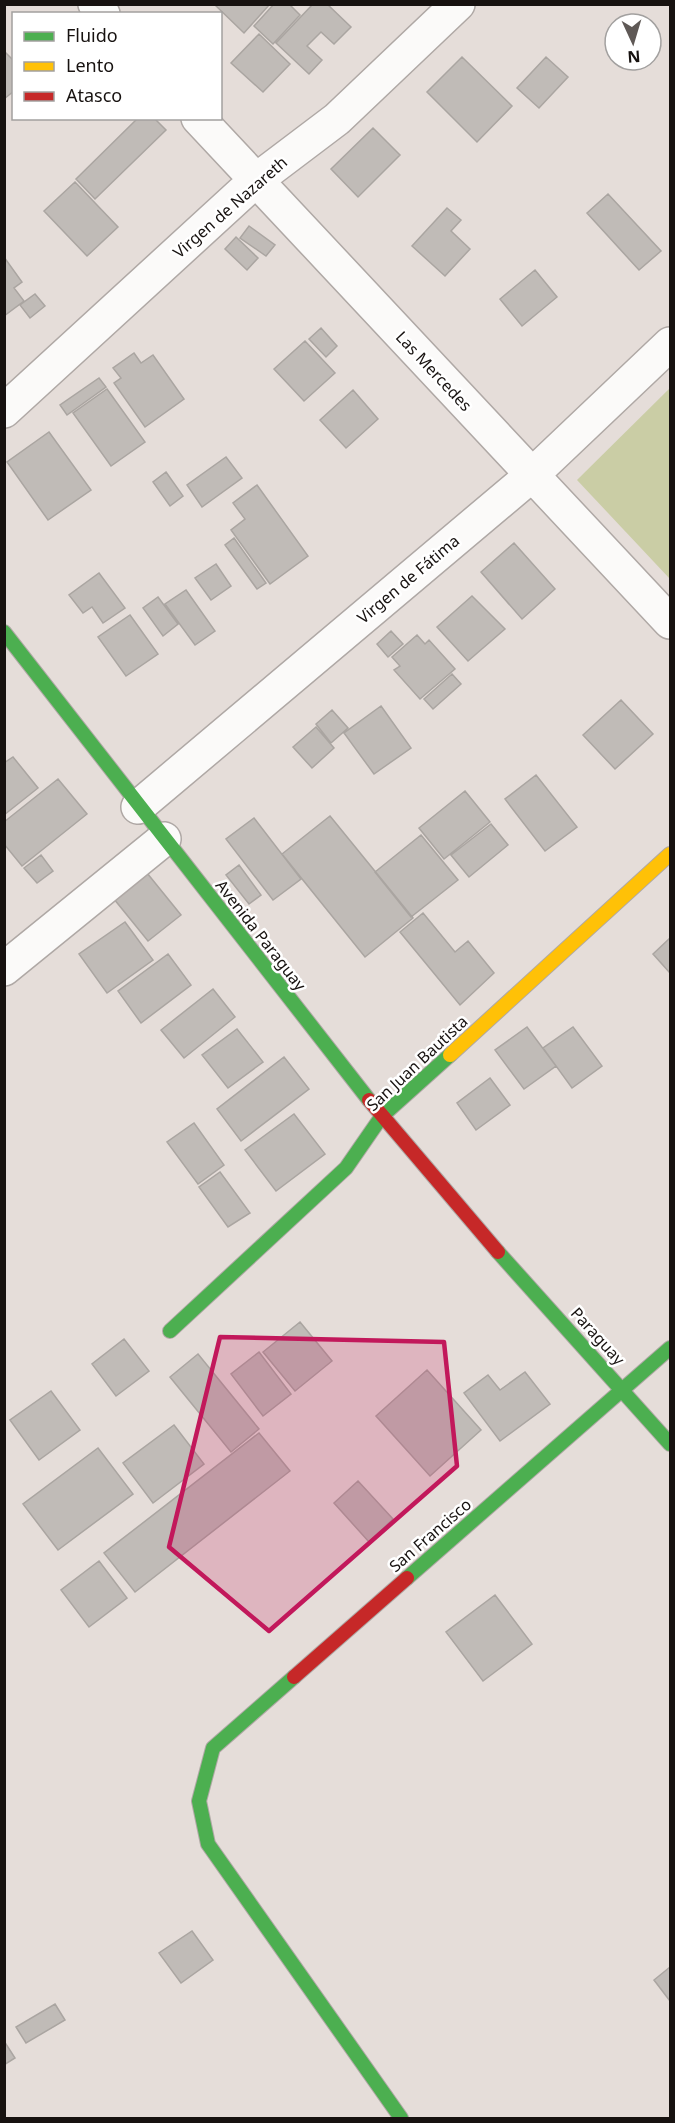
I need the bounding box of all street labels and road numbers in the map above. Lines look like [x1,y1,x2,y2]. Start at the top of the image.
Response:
street label: Virgen de Nazareth [168,151,292,263]
street label: Las Mercedes [391,326,477,416]
street label: Virgen de Fátima [352,530,464,628]
street label: Avenida Paraguay [211,875,312,996]
street label: San Juan Bautista [362,1010,472,1116]
street label: Paraguay [566,1302,630,1370]
street label: San Francisco [384,1493,476,1577]

